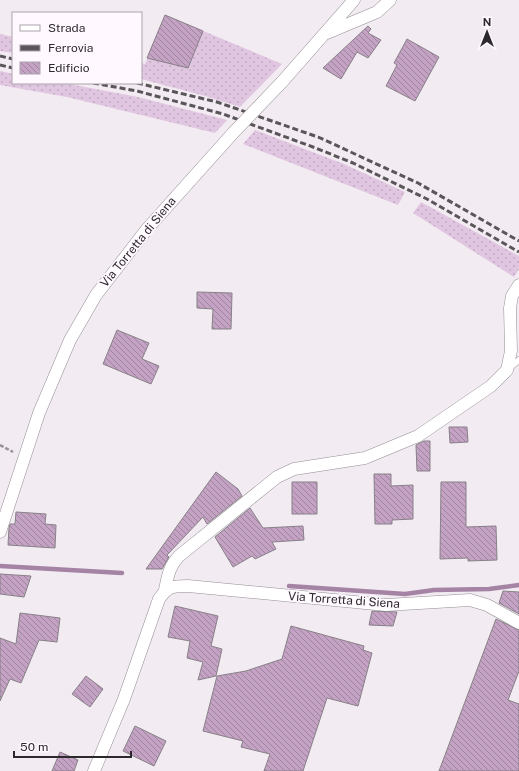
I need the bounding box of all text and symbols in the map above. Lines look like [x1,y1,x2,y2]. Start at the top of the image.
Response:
legend [12,12,142,84]
north arrow [467,12,507,52]
text: N [483,16,491,28]
text: Strada [48,21,85,35]
text: Ferrovia [48,41,93,55]
text: Edificio [48,61,90,75]
street label: Via Torretta di Siena [97,194,179,290]
street label: Via Torretta di Siena [288,589,400,611]
scale bar [14,733,131,759]
text: 50 m [20,740,48,754]

